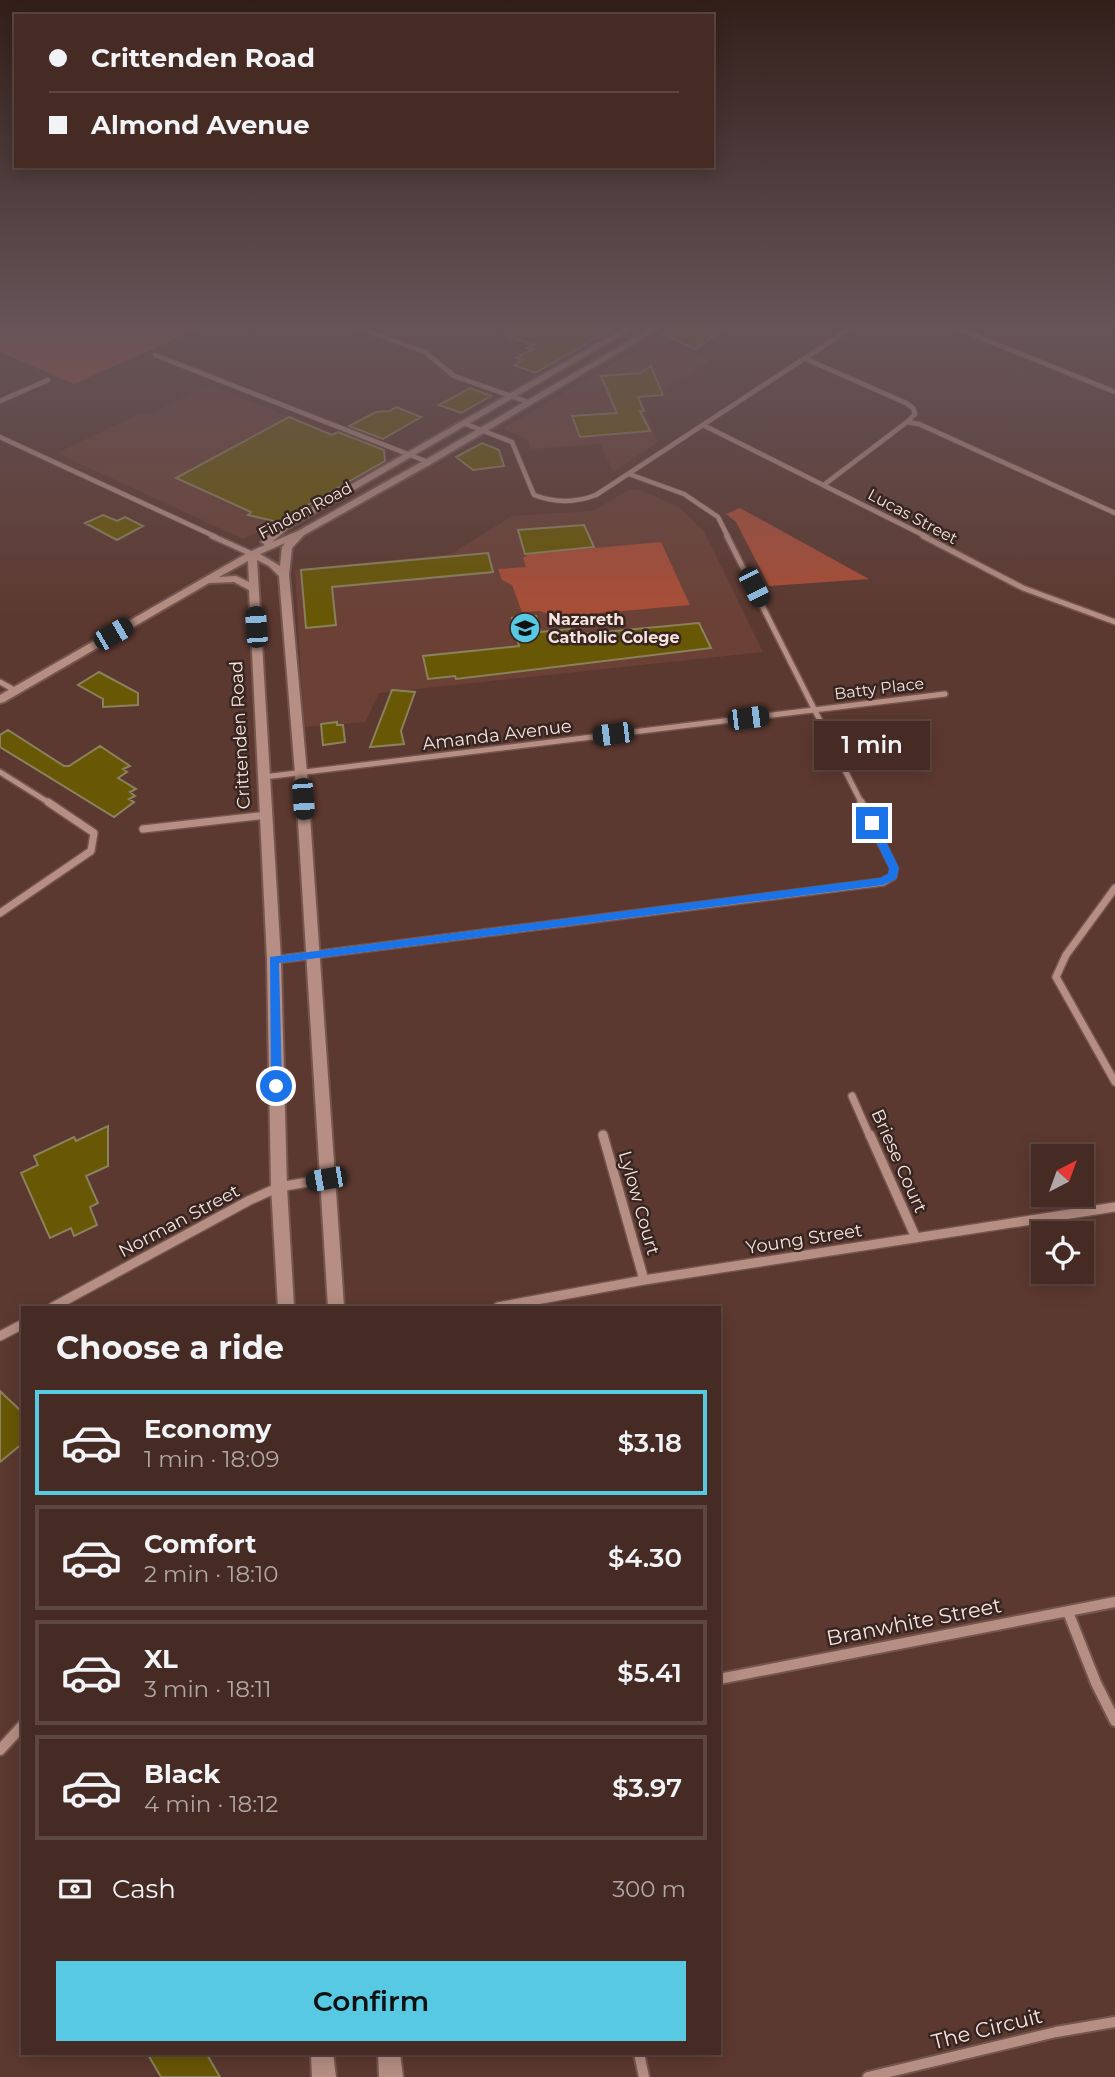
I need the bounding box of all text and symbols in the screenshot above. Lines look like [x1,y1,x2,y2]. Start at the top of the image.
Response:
text: Crittenden Road [91,42,315,74]
text: Almond Avenue [91,109,310,141]
street label: Findon Road [255,478,355,543]
street label: Lucas Street [865,485,961,548]
car [736,564,773,610]
car [245,605,268,649]
place label: Nazareth Catholic Colege [548,610,680,647]
school or university icon: Nazareth Catholic Colege [508,611,542,645]
car [90,614,137,654]
street label: Crittenden Road [225,660,255,810]
street label: Batty Place [833,674,925,703]
car [726,705,771,731]
street label: Amanda Avenue [421,715,573,755]
car [591,721,636,747]
callout: 1 min [814,722,930,770]
text: 1 min [841,731,903,759]
car [292,777,315,821]
route end [856,807,888,839]
route start [260,1070,292,1102]
street label: Briese Court [866,1106,932,1216]
north arrow [1031,1144,1094,1208]
map controls [1031,1144,1094,1284]
street label: Lylow Court [614,1148,664,1258]
car [304,1165,349,1193]
street label: Norman Street [115,1180,243,1262]
street label: Young Street [744,1219,864,1259]
button: locate [1031,1221,1094,1284]
text: Choose a ride [56,1328,284,1367]
icon: car [60,1411,123,1474]
text: Economy [144,1413,271,1445]
text: $3.18 [618,1427,682,1459]
text: 1 min · 18:09 [144,1445,279,1473]
icon: car [60,1526,123,1589]
text: Comfort [144,1528,256,1560]
text: $4.30 [608,1542,682,1574]
text: 2 min · 18:10 [144,1560,278,1588]
street label: Branwhite Street [824,1592,1004,1651]
icon: car [60,1641,123,1704]
text: XL [144,1643,178,1675]
text: $5.41 [617,1657,682,1689]
text: 3 min · 18:11 [144,1675,271,1703]
icon: car [60,1756,123,1819]
text: Black [144,1758,220,1790]
text: $3.97 [612,1772,682,1804]
text: 4 min · 18:12 [144,1790,278,1818]
icon: cash [56,1870,94,1908]
text: Cash [112,1873,176,1905]
text: 300 m [612,1875,686,1903]
button: Confirm [56,1961,686,2041]
street label: The Circuit [929,2003,1045,2054]

